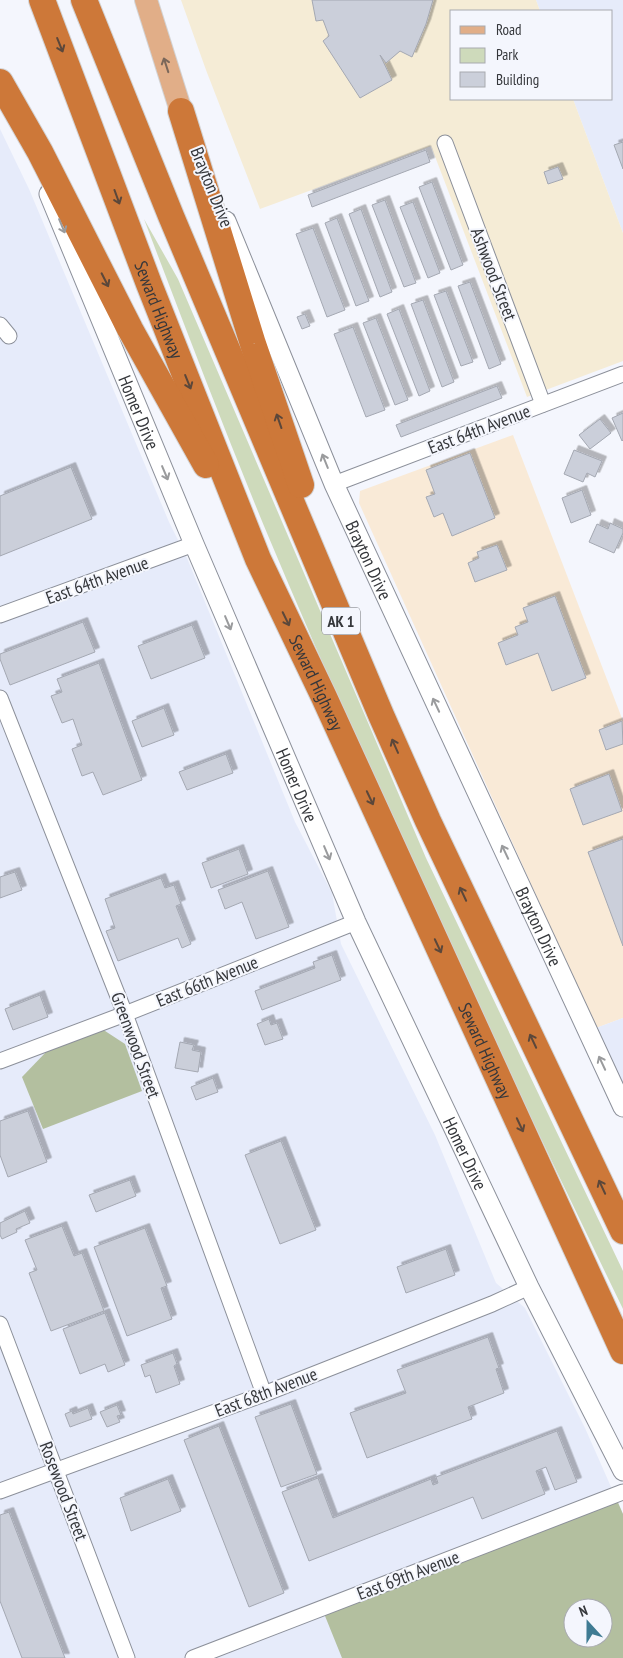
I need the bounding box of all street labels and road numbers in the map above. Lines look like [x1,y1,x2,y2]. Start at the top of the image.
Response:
street label: Brayton Drive [186,144,238,230]
street label: Ashwood Street [466,224,522,324]
street label: Seward Highway [130,257,189,362]
street label: Homer Drive [114,372,165,452]
street label: East 64th Avenue [425,399,533,459]
street label: Brayton Drive [341,517,397,603]
street label: East 64th Avenue [42,551,152,609]
road number: AK 1 [322,608,360,634]
street label: Seward Highway [284,631,349,734]
street label: Homer Drive [271,745,323,825]
street label: Brayton Drive [511,883,567,970]
street label: East 66th Avenue [153,950,261,1012]
street label: Greenwood Street [106,989,166,1101]
street label: Seward Highway [454,999,518,1102]
street label: Homer Drive [438,1113,493,1193]
street label: East 68th Avenue [212,1362,320,1422]
street label: Rosewood Street [35,1438,93,1544]
street label: East 69th Avenue [354,1545,462,1605]

